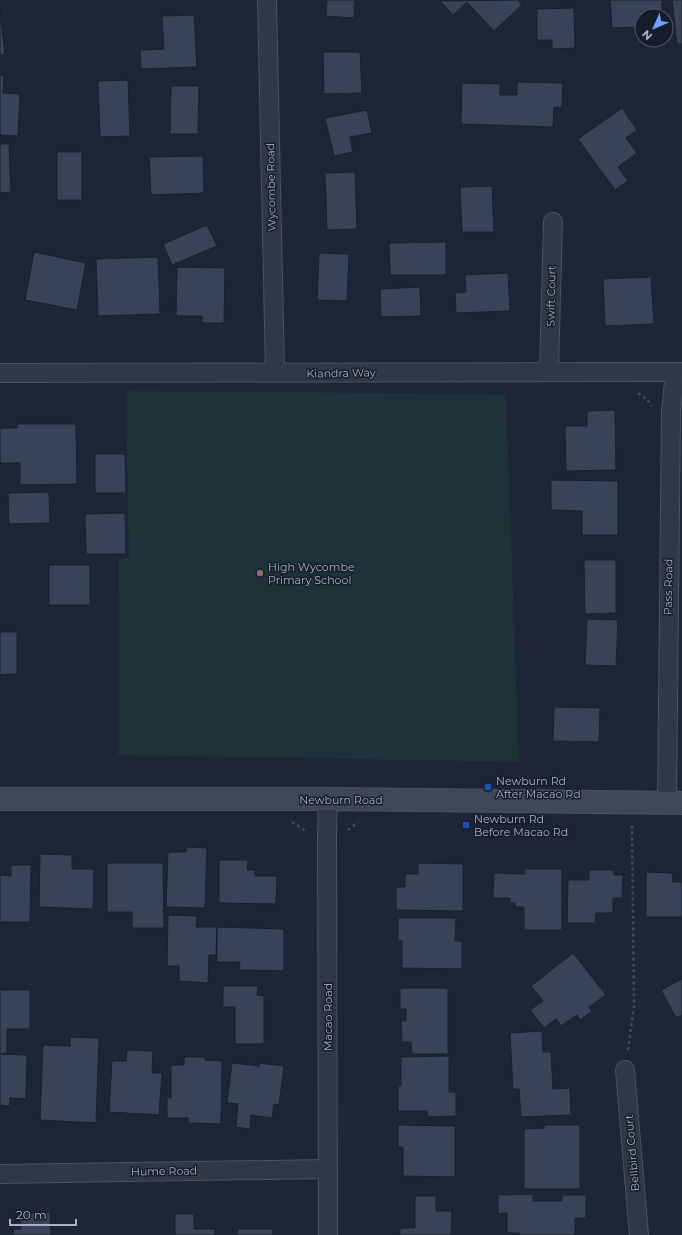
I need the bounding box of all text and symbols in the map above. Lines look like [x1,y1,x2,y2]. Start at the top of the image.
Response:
north arrow [634,8,674,48]
text: N [639,27,655,43]
street label: Wycombe Road [263,143,279,231]
street label: Swift Court [543,265,559,327]
street label: Kiandra Way [306,365,376,381]
street label: Pass Road [661,559,675,615]
place label: High Wycombe Primary School [268,560,355,587]
marker: High Wycombe Primary School [255,568,265,578]
place label: Newburn Rd After Macao Rd [496,774,581,801]
marker: Newburn Rd After Macao Rd [483,782,493,792]
street label: Newburn Road [299,793,383,807]
place label: Newburn Rd Before Macao Rd [474,812,568,839]
marker: Newburn Rd Before Macao Rd [461,820,471,830]
street label: Macao Road [321,983,335,1051]
street label: Bellbird Court [622,1114,642,1192]
street label: Hume Road [131,1163,197,1179]
scale bar [10,1201,76,1227]
text: 20 m [16,1207,47,1222]

